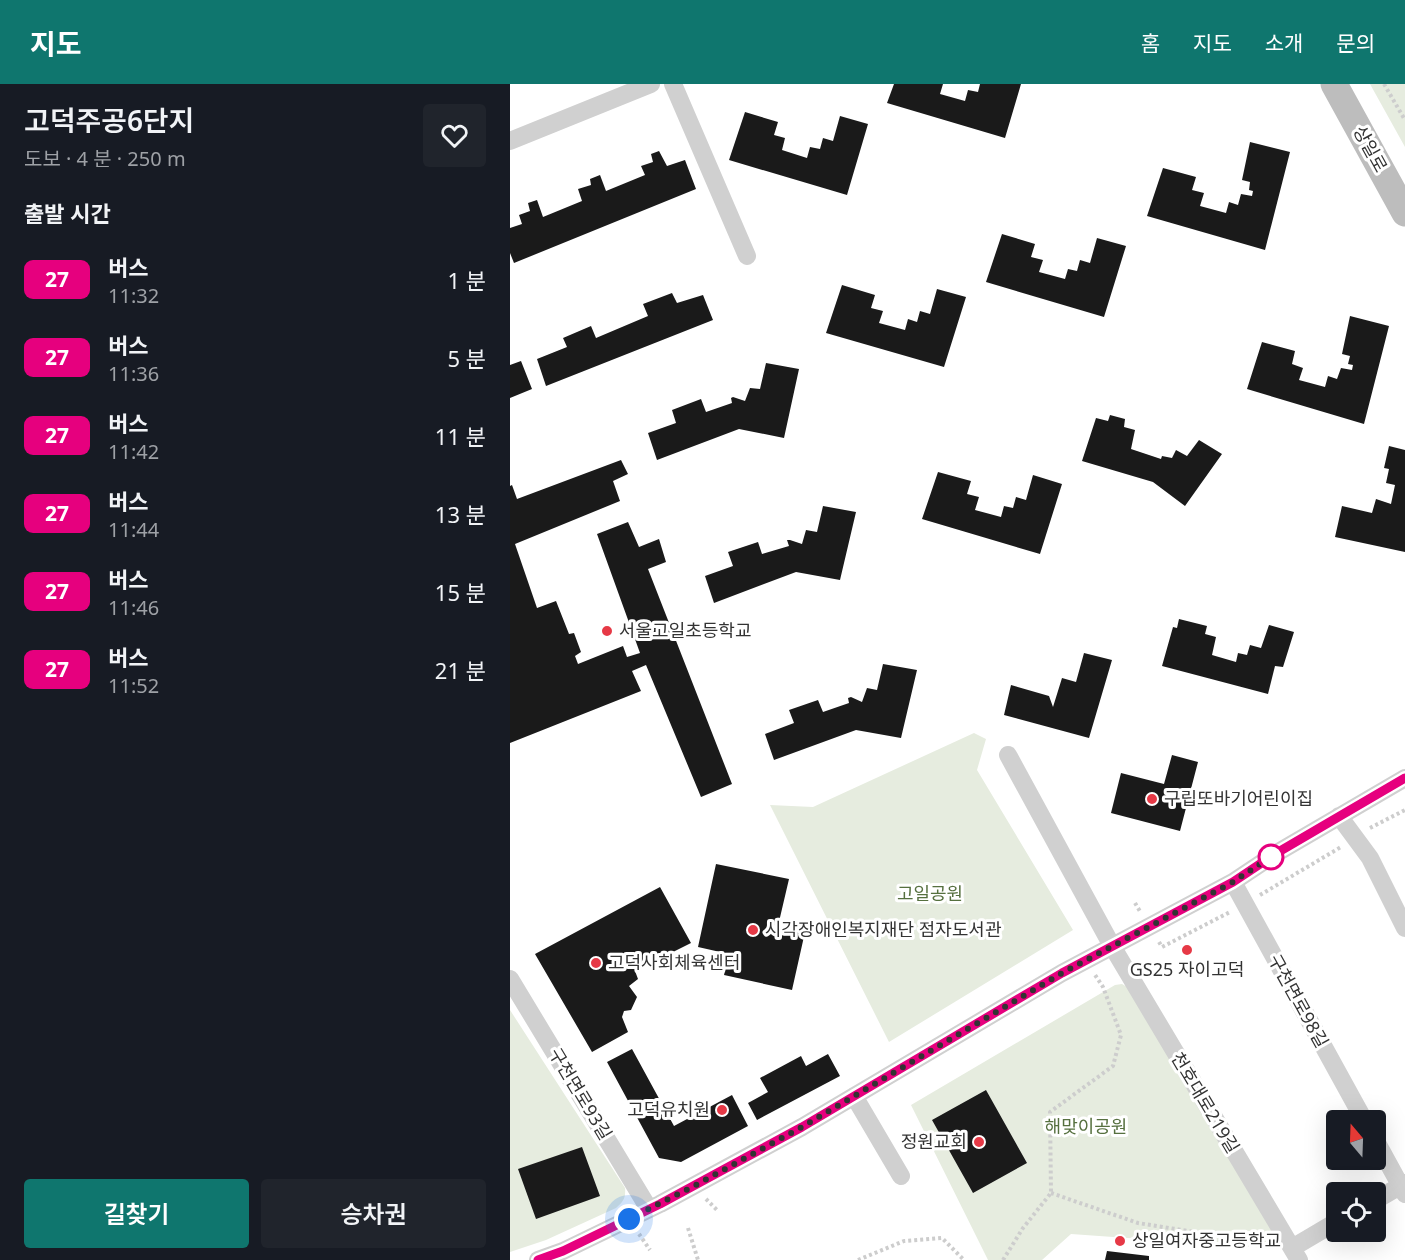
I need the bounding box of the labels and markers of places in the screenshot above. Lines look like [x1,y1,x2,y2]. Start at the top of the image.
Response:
place label: 서울고일초등학교 [619,618,751,642]
marker: 서울고일초등학교 [600,624,614,638]
place label: 구립또바기어린이집 [1164,786,1313,810]
marker: 구립또바기어린이집 [1145,792,1159,806]
unlabelled marker [1258,844,1284,870]
place label: 시각장애인복지재단 점자도서관 [765,917,1002,941]
marker: 시각장애인복지재단 점자도서관 [746,923,760,937]
marker: GS25 자이고덕 [1180,943,1194,957]
place label: 고덕사회체육센터 [608,950,740,974]
marker: 고덕사회체육센터 [589,956,603,970]
place label: GS25 자이고덕 [1130,957,1244,981]
place label: 고덕유치원 [627,1097,710,1121]
marker: 고덕유치원 [715,1103,729,1117]
place label: 정원교회 [901,1129,967,1153]
marker: 정원교회 [972,1135,986,1149]
place label: 상일여자중고등학교 [1132,1228,1281,1252]
marker: 상일여자중고등학교 [1113,1234,1127,1248]

